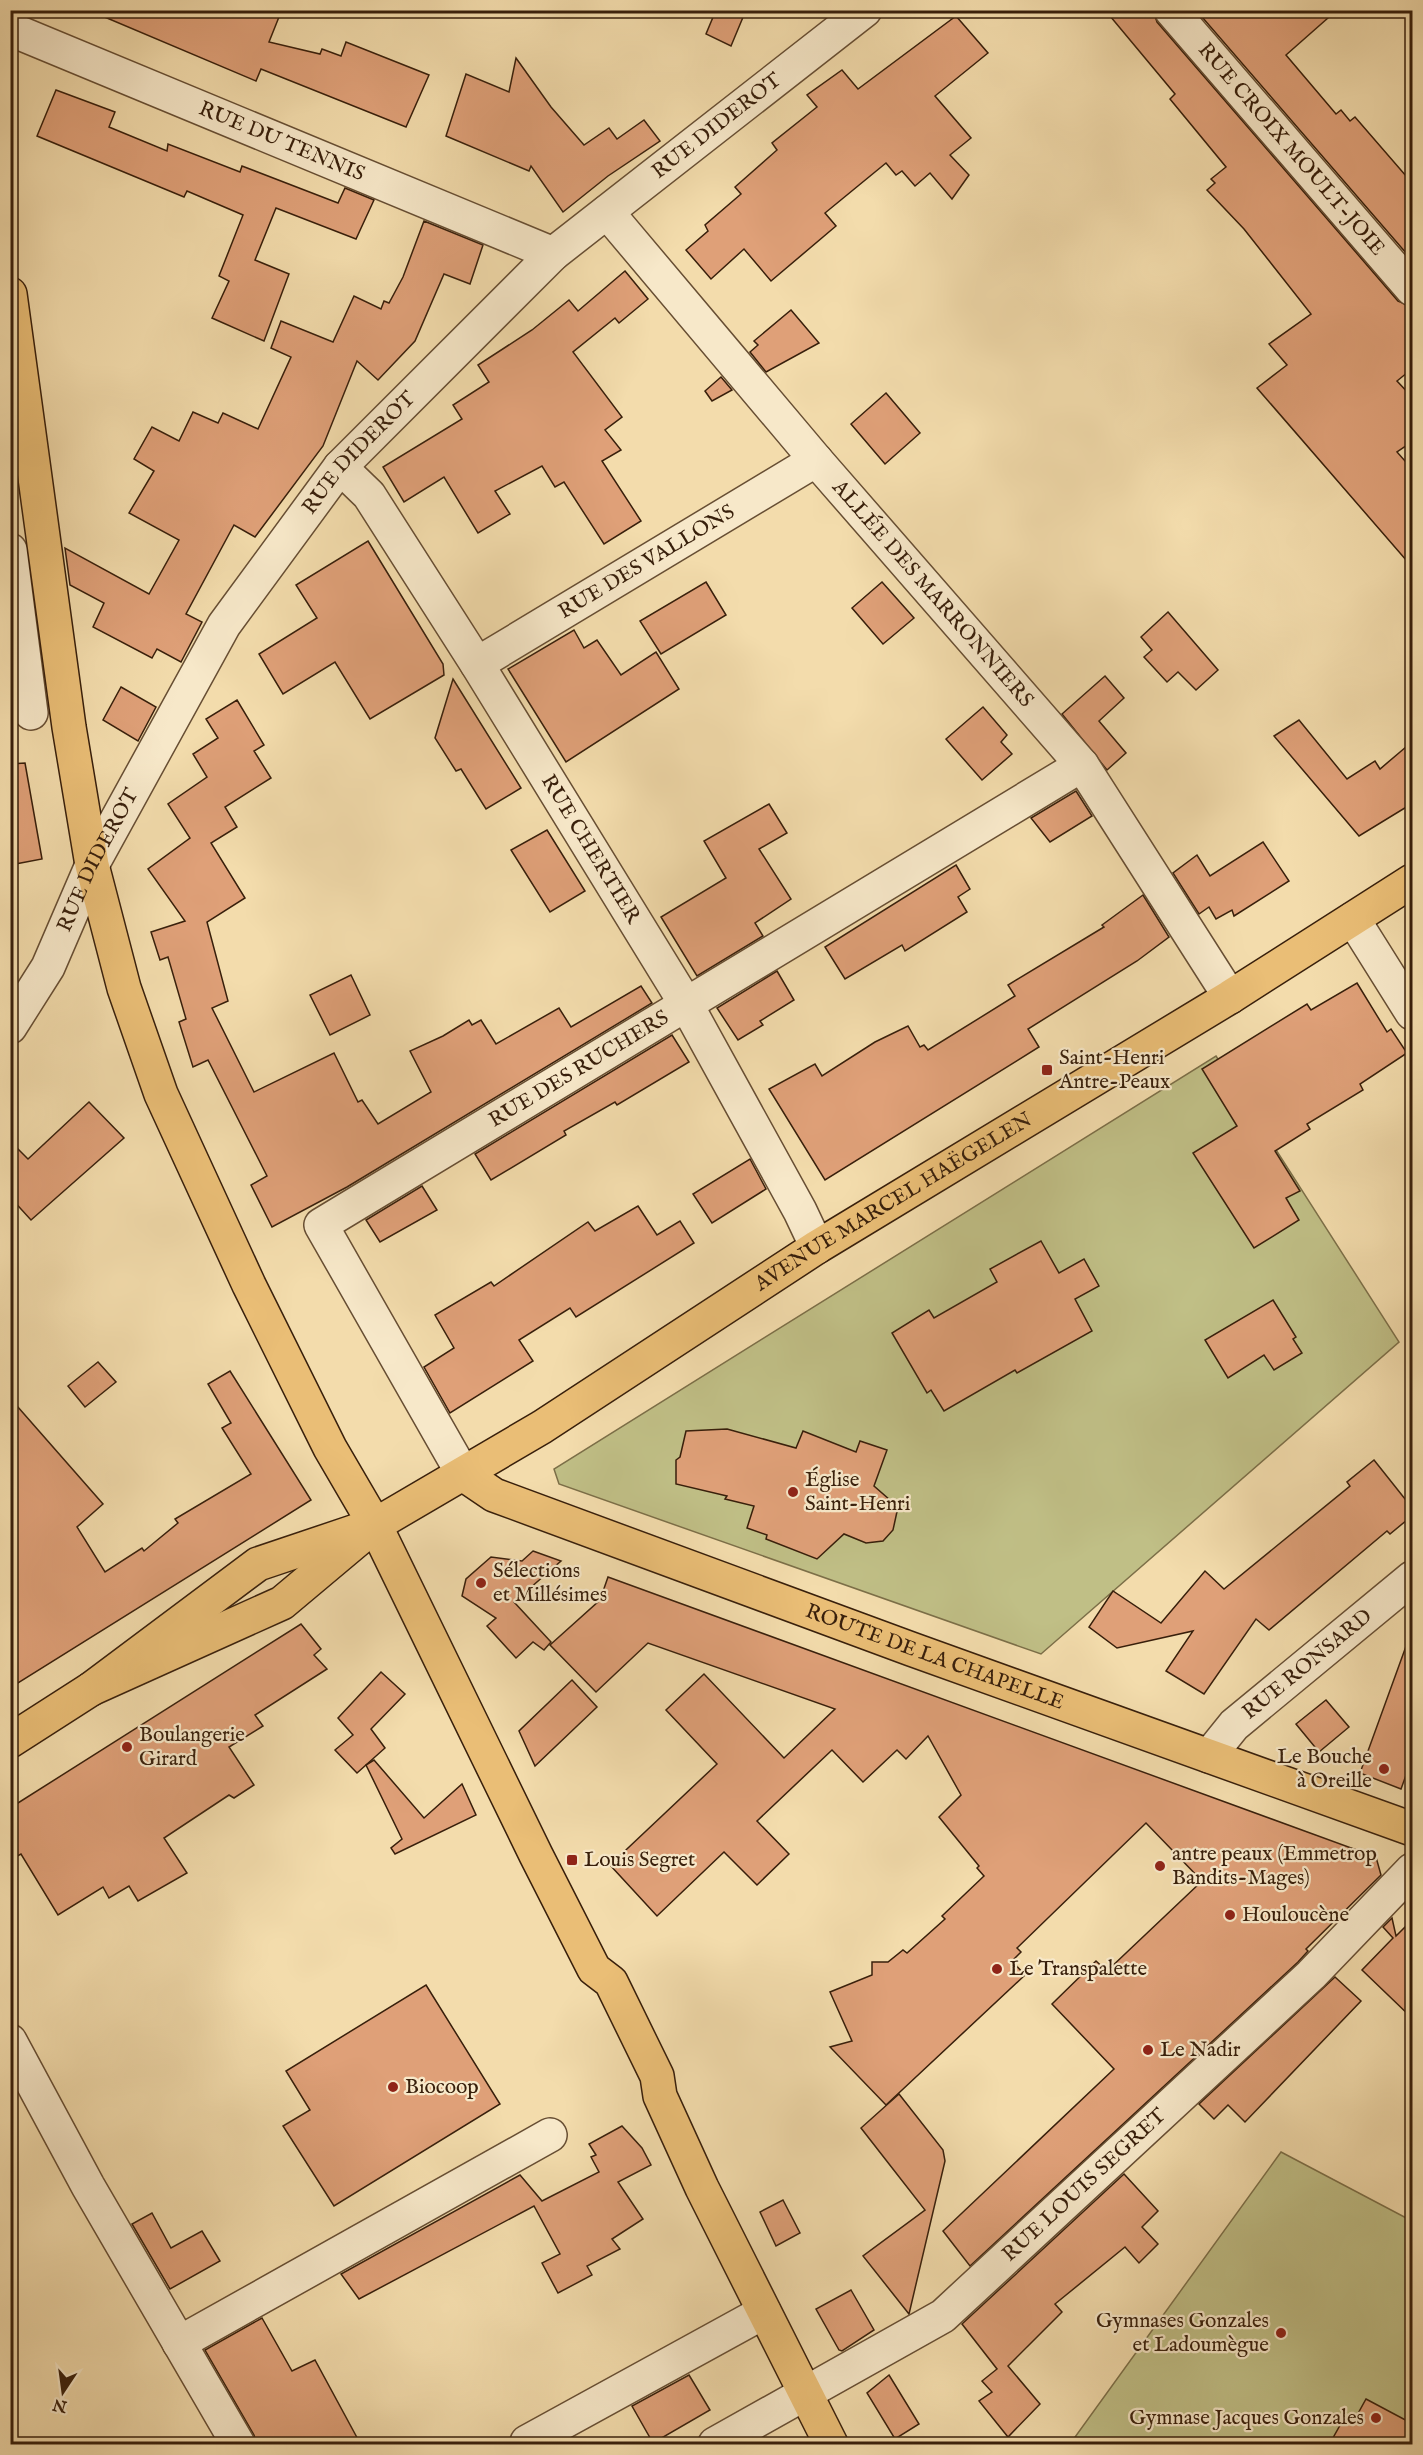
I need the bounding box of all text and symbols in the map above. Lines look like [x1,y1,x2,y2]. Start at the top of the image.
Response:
street label: RUE CROIX MOULT-JOIE [1192,37,1391,261]
street label: RUE DIDEROT [646,67,787,185]
street label: RUE DU TENNIS [195,95,369,188]
street label: RUE DIDEROT [296,385,422,520]
street label: ALLÉE DES MARRONNIERS [826,474,1039,713]
street label: RUE DES VALLONS [553,498,740,625]
street label: RUE CHERTIER [535,769,647,929]
street label: RUE DIDEROT [51,783,145,936]
street label: RUE DES RUCHERS [484,1004,674,1134]
place label: Saint-Henri Antre-Peaux [1058,1045,1170,1096]
marker: Saint-Henri Antre-Peaux [1040,1063,1054,1077]
street label: AVENUE MARCEL HAËGELEN [749,1106,1037,1298]
place label: Église Saint-Henri [805,1466,910,1518]
marker: Église Saint-Henri [786,1485,800,1499]
place label: Sélections et Millésimes [493,1558,607,1609]
marker: Sélections et Millésimes [474,1576,488,1590]
street label: ROUTE DE LA CHAPELLE [802,1598,1068,1716]
street label: RUE RONSARD [1237,1603,1378,1726]
place label: Boulangerie Girard [139,1722,245,1773]
marker: Boulangerie Girard [120,1740,134,1754]
place label: Le Bouche à Oreille [1277,1744,1372,1795]
marker: Le Bouche à Oreille [1377,1762,1391,1776]
place label: antre peaux (Emmetrop Bandits-Mages) [1172,1841,1377,1892]
place label: Louis Segret [584,1847,695,1874]
marker: Louis Segret [565,1853,579,1867]
marker: antre peaux (Emmetrop Bandits-Mages) [1153,1859,1167,1873]
place label: Houloucène [1242,1902,1349,1929]
marker: Houloucène [1223,1908,1237,1922]
place label: Le Transpalette [1009,1956,1148,1983]
marker: Le Transpalette [990,1962,1004,1976]
place label: Le Nadir [1160,2037,1241,2064]
marker: Le Nadir [1141,2043,1155,2057]
place label: Biocoop [405,2074,479,2101]
marker: Biocoop [386,2080,400,2094]
street label: RUE LOUIS SEGRET [997,2102,1172,2268]
place label: Gymnases Gonzales et Ladoumègue [1096,2308,1269,2359]
marker: Gymnases Gonzales et Ladoumègue [1274,2326,1288,2340]
north arrow [33,2362,93,2422]
text: N [51,2393,70,2416]
place label: Gymnase Jacques Gonzales [1129,2405,1364,2432]
marker: Gymnase Jacques Gonzales [1369,2411,1383,2425]

